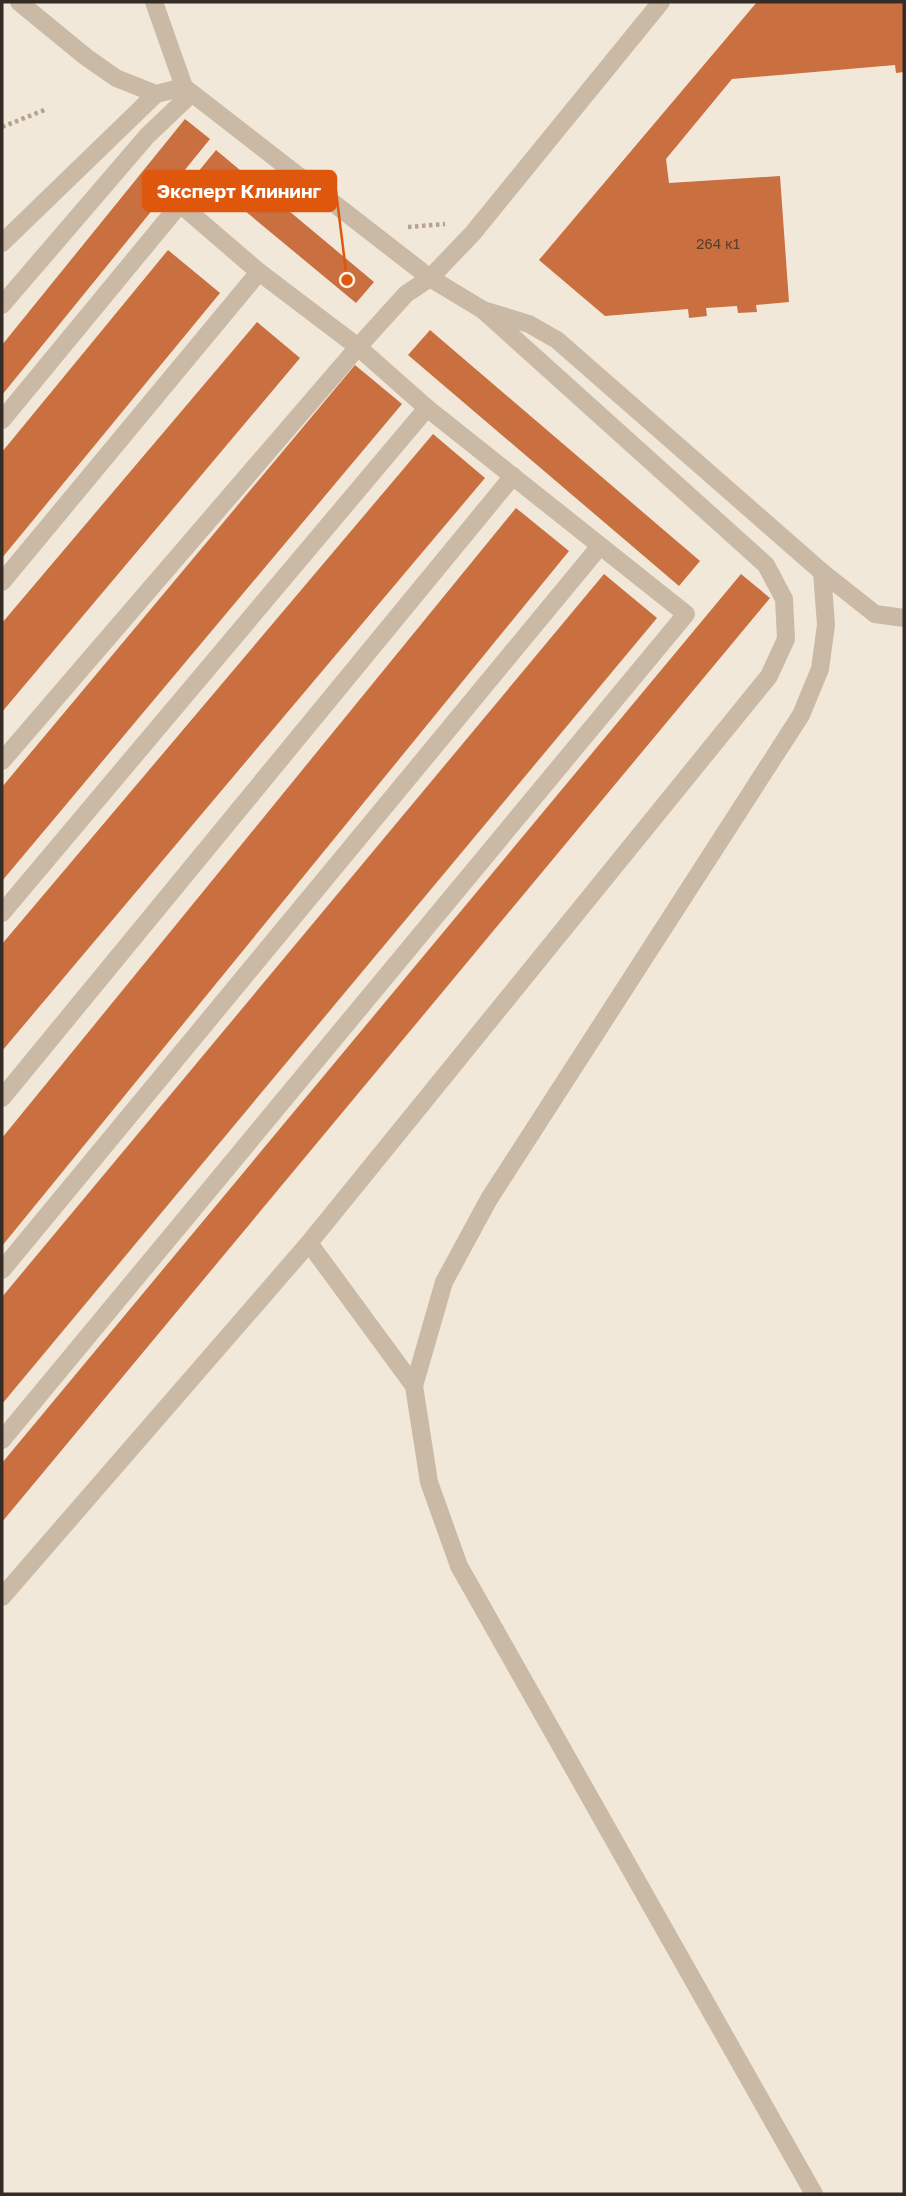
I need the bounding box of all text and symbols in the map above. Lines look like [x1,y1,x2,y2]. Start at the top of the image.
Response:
callout: Эксперт Клининг [143,171,336,211]
text: Эксперт Клининг [157,179,322,202]
house number: 264 к1 [696,235,740,252]

